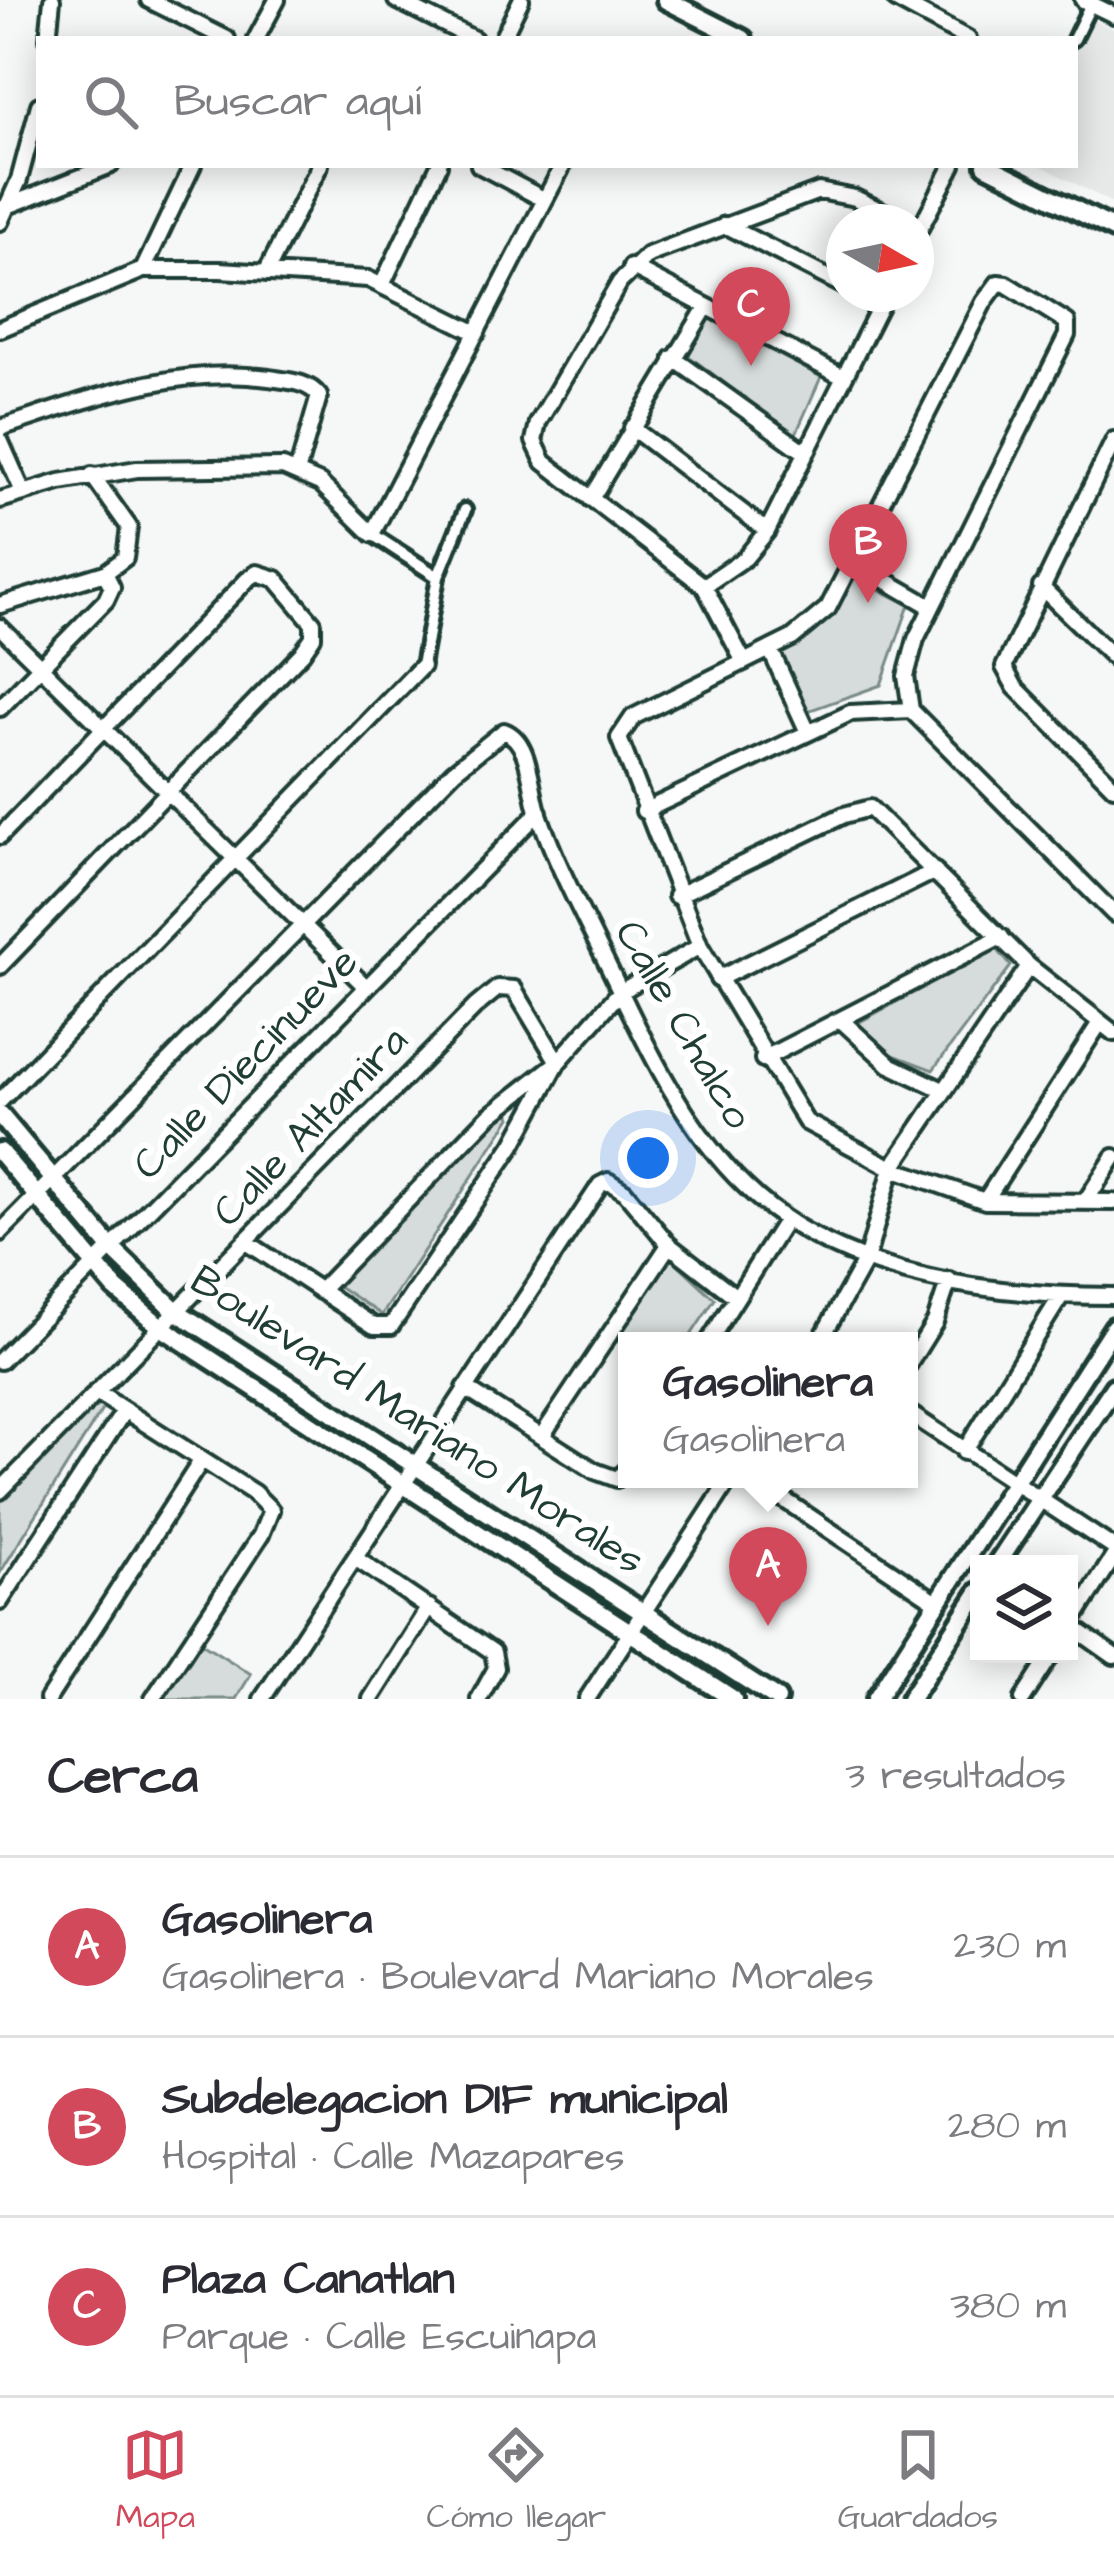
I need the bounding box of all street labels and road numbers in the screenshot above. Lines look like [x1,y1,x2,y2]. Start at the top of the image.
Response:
street label: Calle Chalco [600,910,766,1140]
street label: Calle Diecinueve [120,935,372,1193]
street label: Calle Altamira [200,1014,422,1240]
street label: Boulevard Mariano Morales [179,1252,655,1590]

